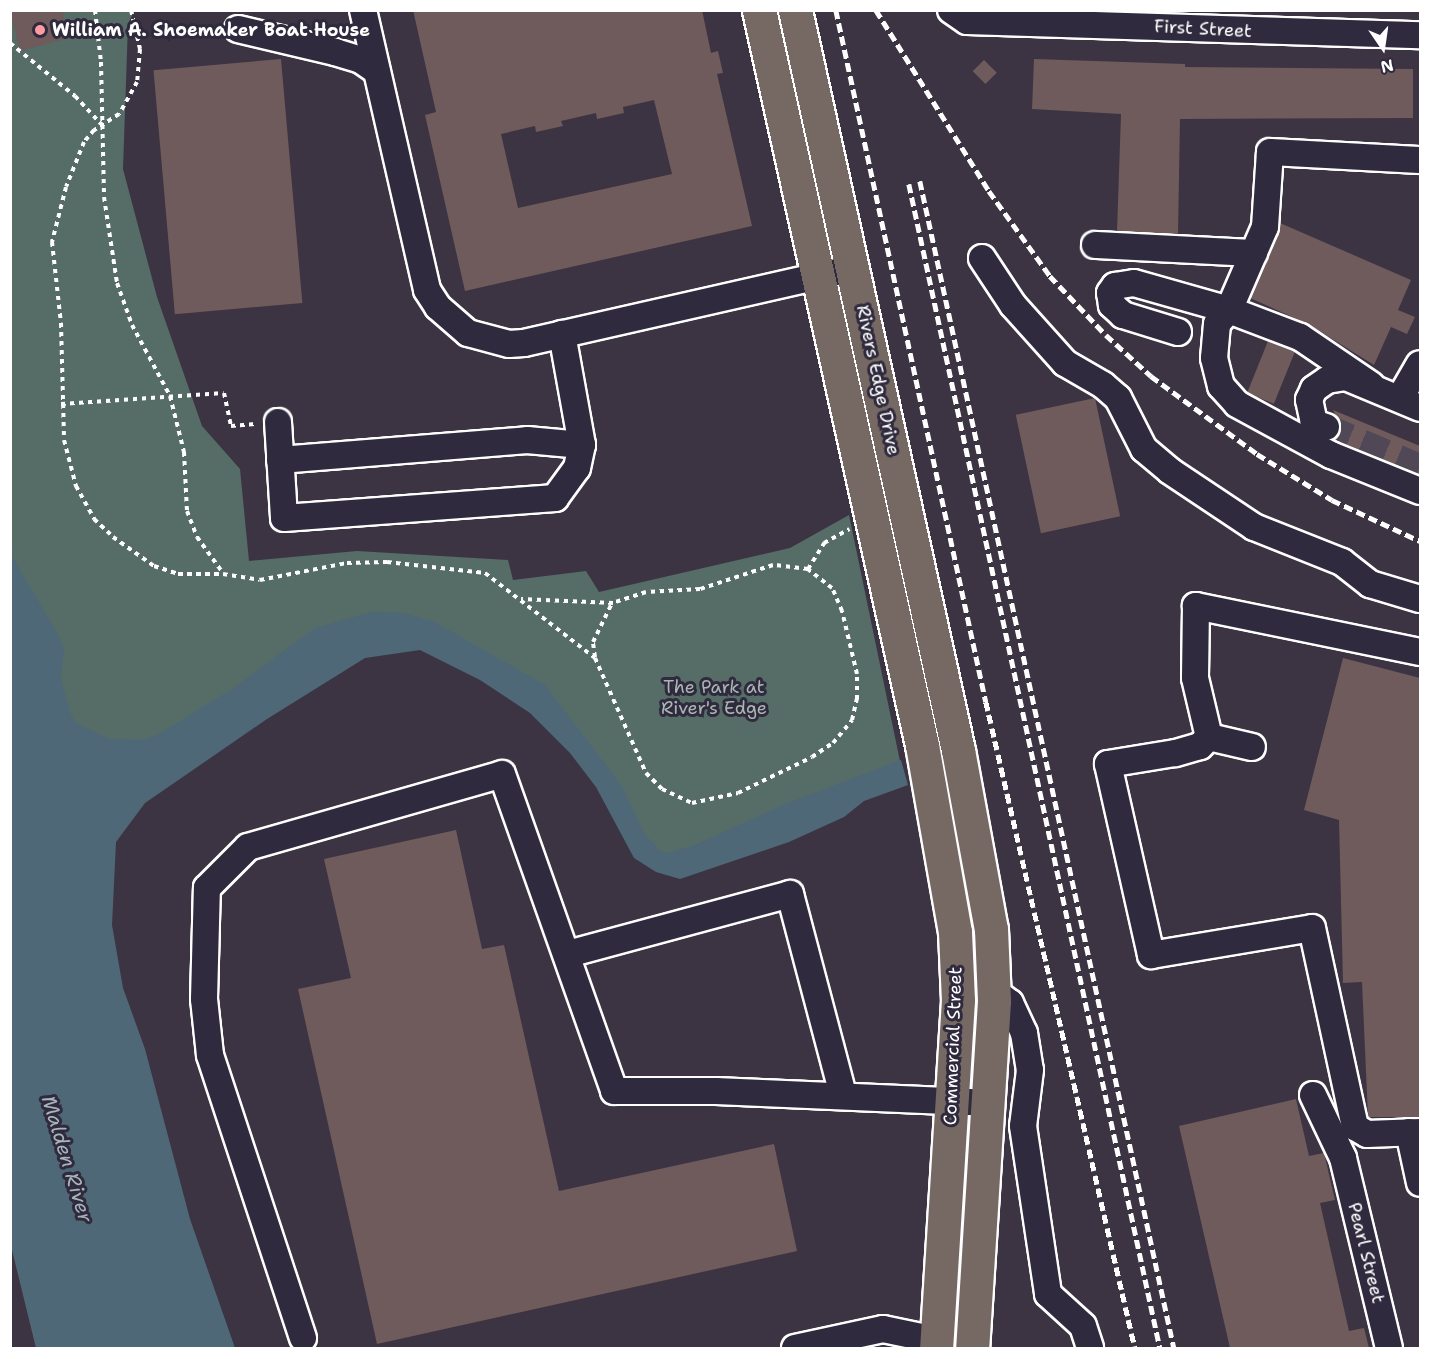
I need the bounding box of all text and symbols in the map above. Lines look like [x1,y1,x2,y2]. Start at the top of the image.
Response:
street label: First Street [1154,16,1252,42]
north arrow [1353,18,1413,78]
place label: William A. Shoemaker Boat House [52,19,370,41]
marker: William A. Shoemaker Boat House [33,23,47,37]
text: N [1379,54,1396,78]
street label: Rivers Edge Drive [852,303,904,457]
park label: The Park at River's Edge [661,677,767,720]
street label: Commercial Street [939,966,967,1126]
water label: Malden River [36,1093,98,1225]
street label: Pearl Street [1343,1200,1389,1306]

